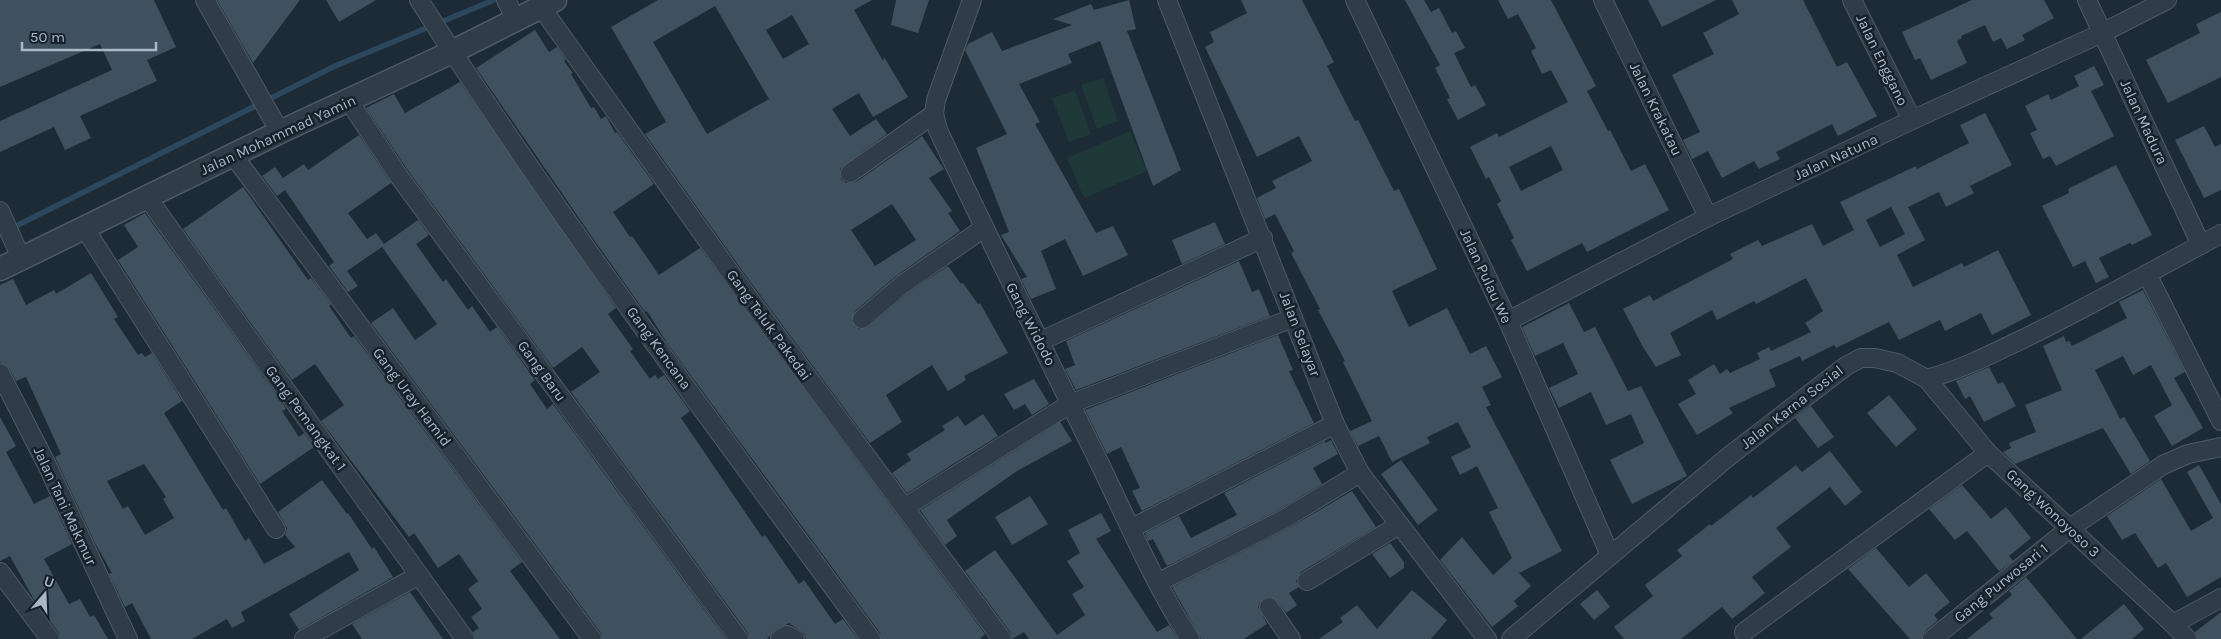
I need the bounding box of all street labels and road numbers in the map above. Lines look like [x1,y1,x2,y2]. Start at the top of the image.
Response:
street label: Jalan Enggano [1852,11,1912,109]
street label: Jalan Krakatau [1626,59,1686,159]
street label: Jalan Madura [2116,77,2172,167]
street label: Jalan Mohammad Yamin [197,91,359,179]
street label: Jalan Natuna [1791,130,1881,184]
street label: Jalan Pulau We [1456,226,1516,326]
street label: Gang Teluk Pakedai [723,266,815,384]
street label: Gang Widodo [1002,279,1060,369]
street label: Jalan Selayar [1276,289,1325,379]
street label: Gang Kencana [623,303,695,393]
street label: Gang Baru [514,337,570,405]
street label: Gang Uray Hamid [369,344,455,450]
street label: Jalan Karna Sosial [1737,361,1847,453]
street label: Gang Pemangkat 1 [262,362,350,474]
street label: Jalan Tani Makmur [30,444,101,569]
street label: Gang Wonoyoso 3 [2003,465,2103,561]
street label: Gang Purwosari 1 [1950,540,2052,626]

